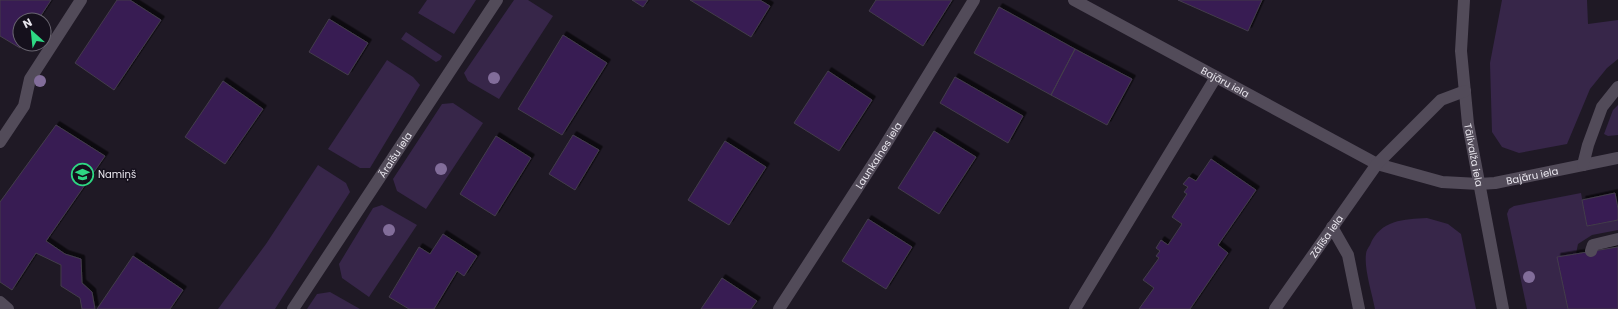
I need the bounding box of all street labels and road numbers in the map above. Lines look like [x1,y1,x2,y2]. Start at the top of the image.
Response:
street label: Bajāru iela [1198,63,1252,101]
street label: Launkalnes iela [851,119,905,192]
street label: Tālivalža iela [1461,122,1487,188]
street label: Āraišu iela [374,129,415,180]
street label: Bajāru iela [1505,163,1560,188]
street label: Zālīša iela [1306,212,1347,261]

